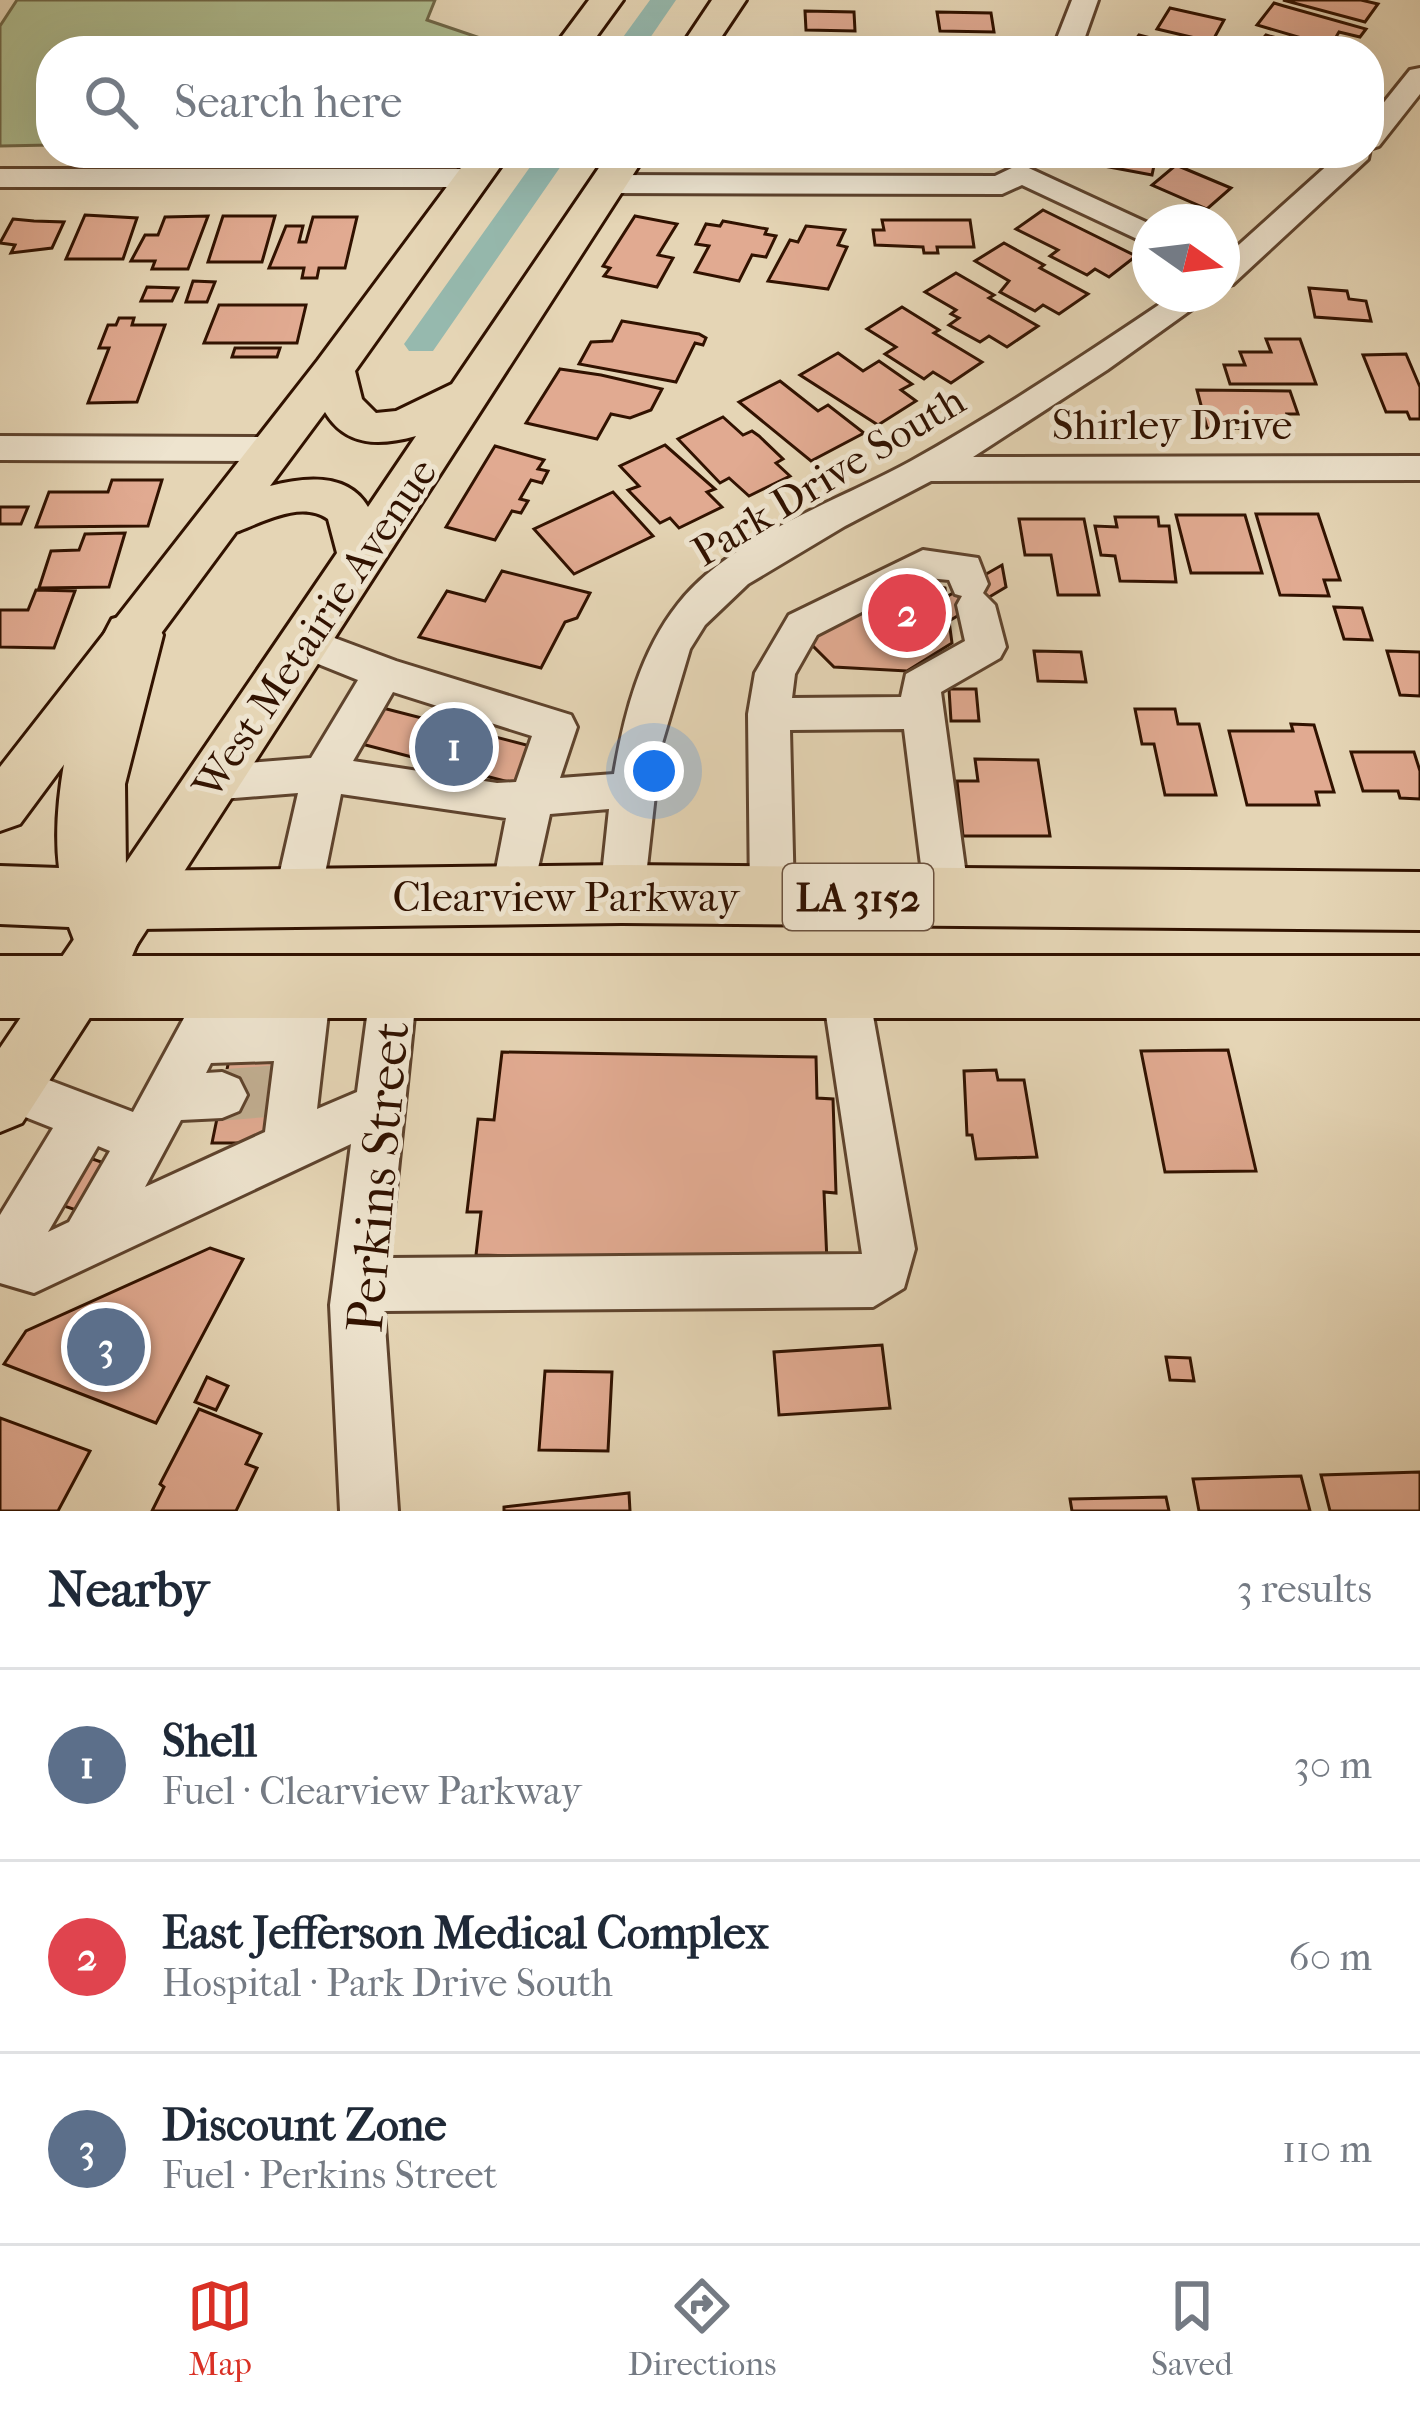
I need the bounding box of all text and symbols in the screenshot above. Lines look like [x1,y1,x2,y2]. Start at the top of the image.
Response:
search box [36,36,1384,168]
icon: search [78,69,144,135]
text: Search here [174,76,402,129]
north arrow [1132,204,1240,312]
street label: Park Drive South [684,376,974,577]
street label: Shirley Drive [1052,401,1292,450]
street label: West Metairie Avenue [183,450,447,809]
pin: 2 [868,568,946,658]
pin: 1 [415,702,493,792]
your location [624,741,684,801]
road number: LA 3152 [783,864,933,930]
street label: Clearview Parkway [393,873,741,922]
street label: Perkins Street [335,1019,421,1335]
pin: 3 [67,1302,145,1392]
text: Nearby [48,1559,209,1619]
text: 3 results [1237,1566,1372,1612]
text: Shell [162,1715,257,1768]
text: 1 [80,1742,94,1788]
text: 30 m [1294,1742,1372,1788]
text: Fuel · Clearview Parkway [162,1768,582,1814]
text: East Jefferson Medical Complex [162,1907,769,1960]
text: 2 [77,1934,97,1980]
text: 60 m [1289,1934,1372,1980]
text: Hospital · Park Drive South [162,1960,613,2006]
text: Discount Zone [162,2099,447,2152]
text: 3 [79,2126,95,2172]
text: 110 m [1282,2126,1372,2172]
text: Fuel · Perkins Street [162,2152,497,2198]
tab: Map [187,2273,253,2384]
tab: Directions [628,2273,776,2384]
tab: Saved [1151,2273,1233,2384]

